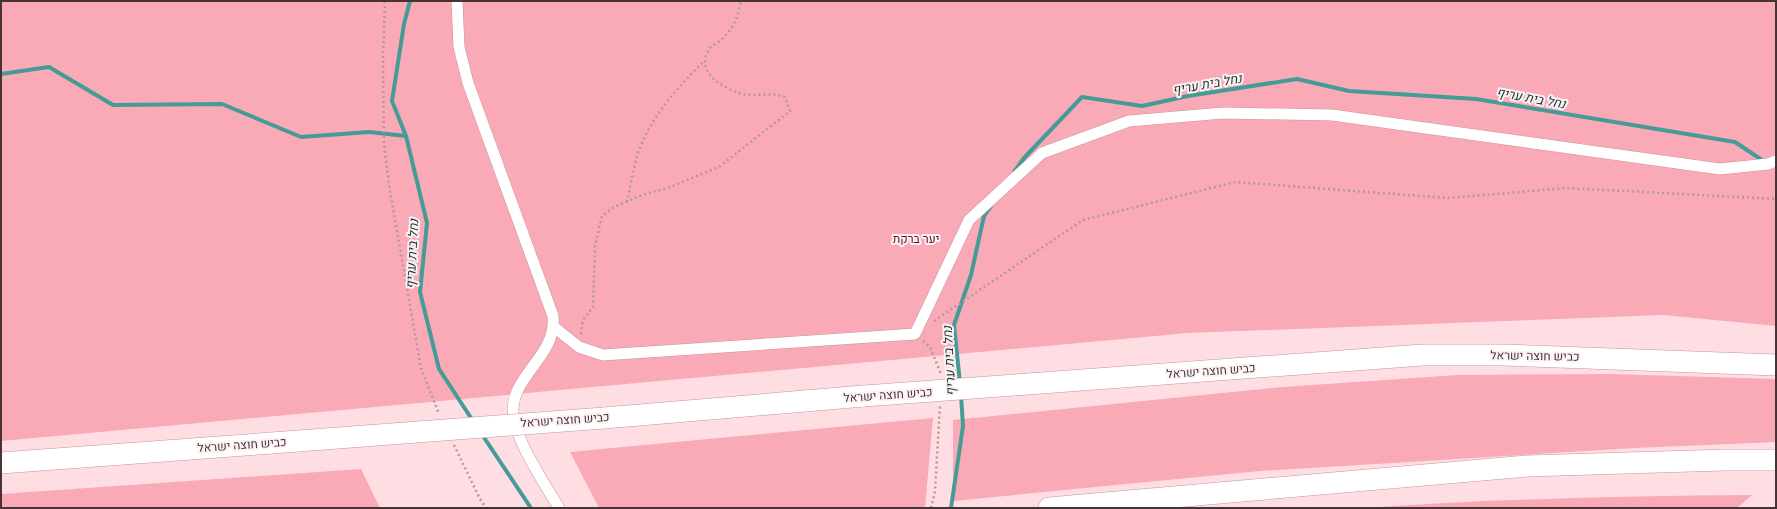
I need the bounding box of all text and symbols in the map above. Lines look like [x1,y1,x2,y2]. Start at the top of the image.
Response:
water label: נחל בית עריף [1171,70,1244,97]
water label: נחל בית עריף [1495,85,1568,112]
water label: נחל בית עריף [403,217,421,289]
park label: יער ברקת [893,232,939,246]
water label: נחל בית עריף [940,324,958,396]
street label: כביש חוצה ישראל [1490,348,1580,364]
street label: כביש חוצה ישראל [1166,361,1256,381]
street label: כביש חוצה ישראל [843,385,933,405]
street label: כביש חוצה ישראל [520,410,610,430]
street label: כביש חוצה ישראל [197,435,287,455]

